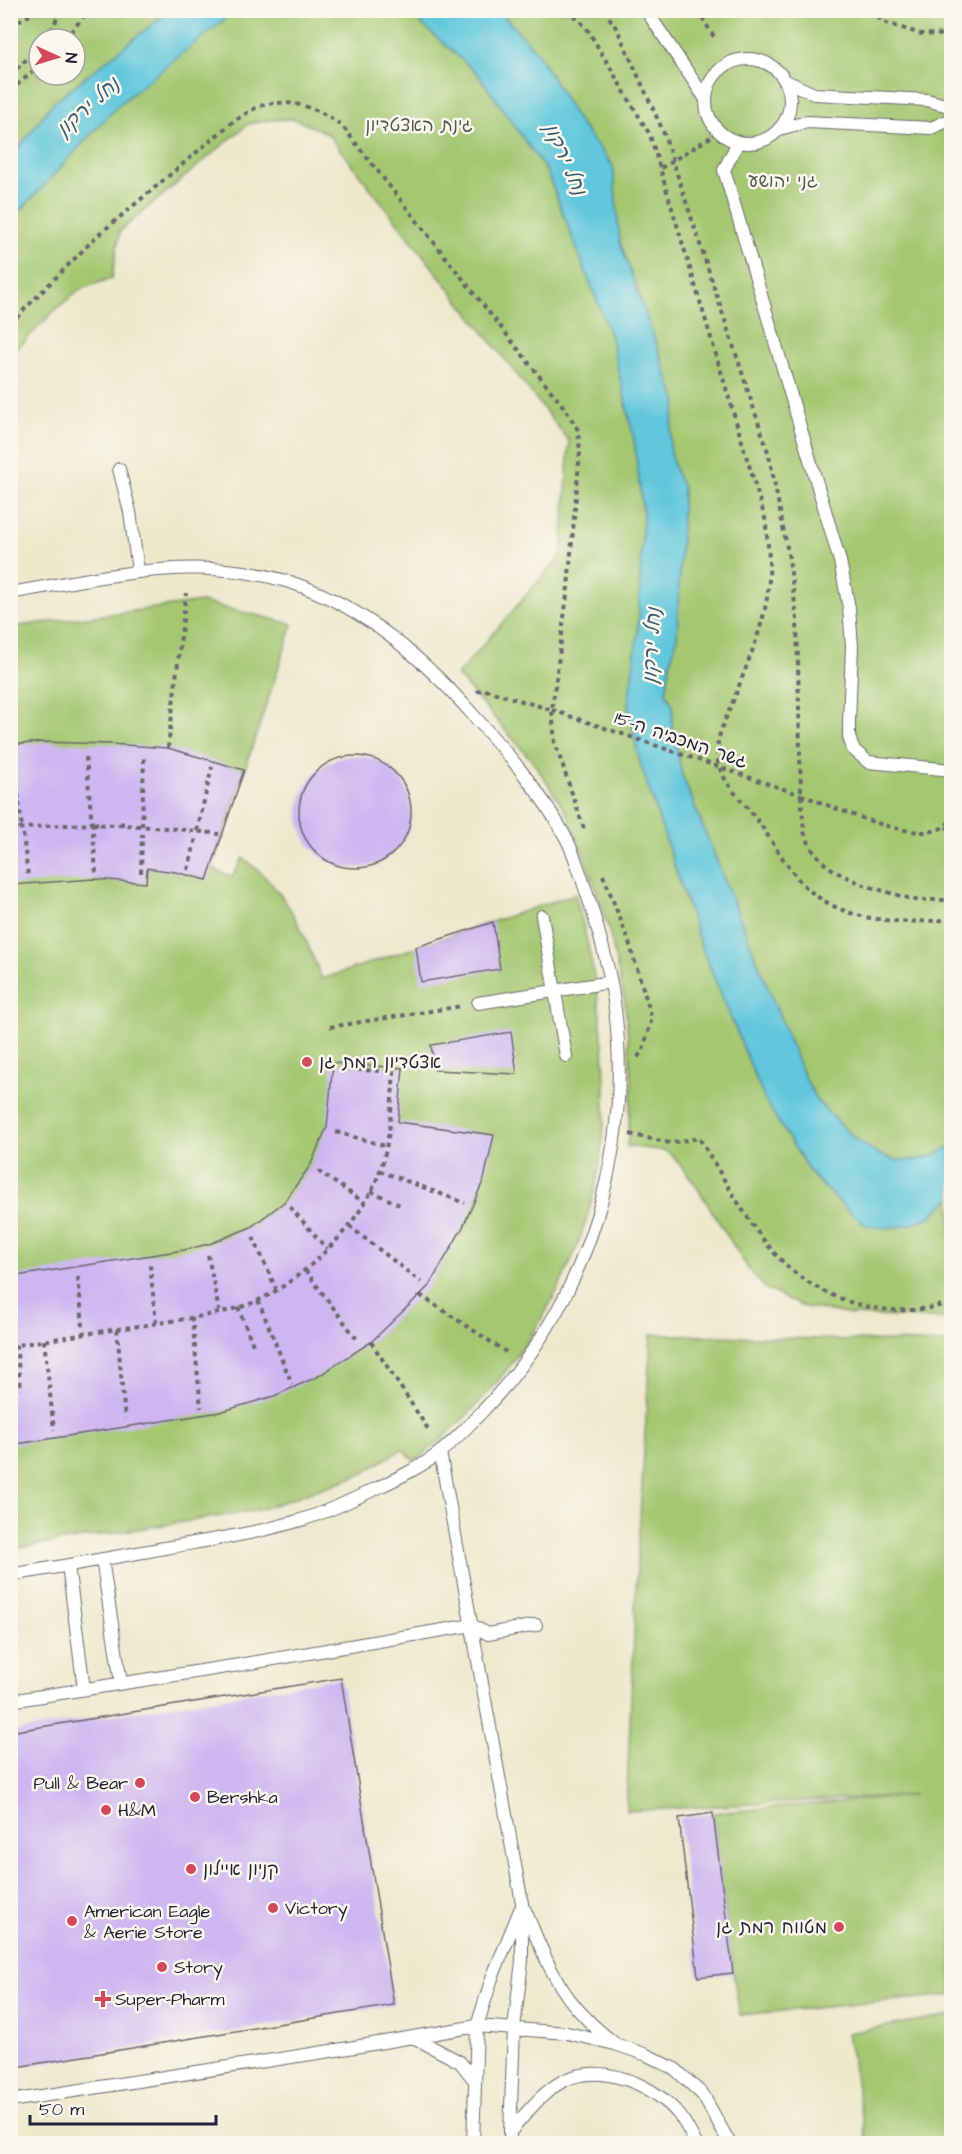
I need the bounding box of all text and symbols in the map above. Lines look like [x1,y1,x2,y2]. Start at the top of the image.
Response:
north arrow [27,27,87,87]
text: N [60,52,82,64]
water label: נחל ירקון [50,70,127,143]
park label: גינת האצטדיון [365,113,473,138]
water label: נחל ירקון [537,118,594,201]
park label: גני יהושע [748,169,818,194]
water label: נחל ירקון [636,606,668,685]
street label: גשר המכביה ה-15 [611,706,751,774]
place label: אצטדיון רמת גן [319,1050,441,1075]
marker: אצטדיון רמת גן [300,1055,314,1069]
place label: Pull & Bear [34,1771,128,1796]
marker: Pull & Bear [133,1776,147,1790]
place label: Bershka [207,1785,278,1810]
marker: Bershka [188,1790,202,1804]
place label: H&M [118,1798,156,1823]
marker: H&M [99,1803,113,1817]
place label: קניון איילון [203,1857,279,1882]
marker: קניון איילון [184,1862,198,1876]
place label: Victory [285,1896,348,1922]
place label: American Eagle & Aerie Store [84,1899,211,1945]
marker: Victory [266,1901,280,1915]
marker: American Eagle & Aerie Store [65,1914,79,1928]
place label: מטווח רמת גן [716,1915,827,1940]
marker: מטווח רמת גן [832,1920,846,1934]
place label: Story [174,1955,223,1981]
marker: Story [155,1960,169,1974]
place label: Super-Pharm [115,1987,224,2012]
marker: Super-Pharm [96,1992,110,2006]
scale bar [30,2088,216,2126]
text: 50 m [39,2097,84,2122]

